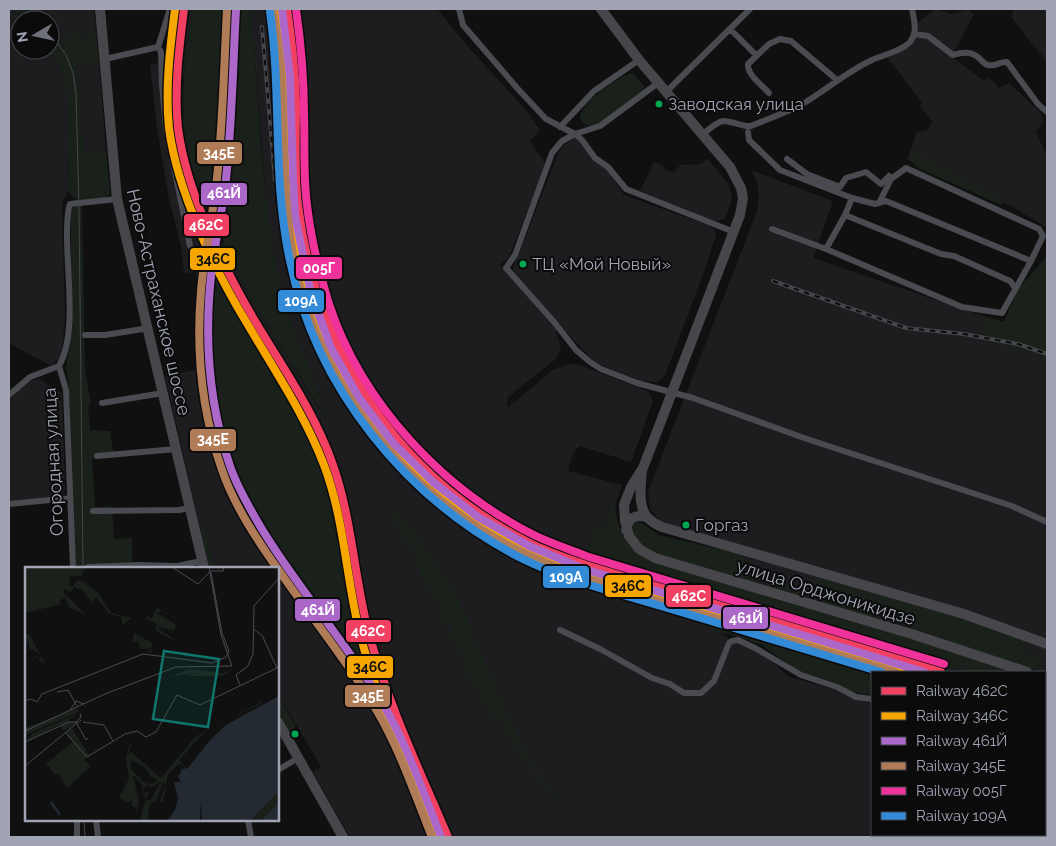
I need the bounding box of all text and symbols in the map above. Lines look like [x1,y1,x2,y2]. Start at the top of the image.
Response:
north arrow [10,10,60,60]
text: N [13,31,31,44]
place label: Заводская улица [668,94,804,114]
marker: Заводская улица [654,99,664,109]
line badge: 345Е [196,141,243,165]
text: 345Е [203,145,235,161]
line badge: 461Й [200,182,248,206]
text: 461Й [207,184,241,201]
street label: Ново-Астраханское шоссе [123,187,195,418]
line badge: 462С [183,213,230,237]
text: 462С [189,217,223,233]
line badge: 346С [189,247,236,271]
text: 346С [196,251,230,267]
place label: ТЦ «Мой Новый» [532,254,671,274]
line badge: 005Г [295,256,343,280]
marker: ТЦ «Мой Новый» [518,259,528,269]
text: 005Г [303,260,336,276]
line badge: 109А [277,289,325,313]
text: 109А [284,293,318,309]
street label: Огородная улица [39,387,67,537]
line badge: 345Е [189,428,237,452]
text: 345Е [197,431,229,447]
place label: Горгаз [695,515,749,535]
marker: Горгаз [681,520,691,530]
street label: улица Орджоникидзе [734,555,918,629]
line badge: 109А [542,565,590,589]
inset map [25,567,279,821]
text: 109А [549,569,583,585]
line badge: 346С [604,574,652,598]
text: 346С [611,578,645,594]
line badge: 462С [665,584,712,608]
text: 462С [672,588,706,604]
line badge: 461Й [294,598,341,622]
text: 461Й [301,601,335,618]
line badge: 461Й [722,606,769,630]
text: 461Й [729,609,763,626]
line badge: 462С [345,619,392,643]
text: 462С [351,623,385,639]
line badge: 346С [346,655,394,679]
text: 346С [353,659,387,675]
legend [871,671,1046,836]
text: Railway 462С [916,682,1008,700]
line badge: 345Е [344,684,391,708]
text: 345Е [352,688,384,704]
text: Railway 346С [916,707,1008,725]
unlabelled marker [290,729,300,739]
text: Railway 461Й [916,732,1008,750]
text: Railway 345Е [916,757,1006,775]
text: Railway 005Г [916,782,1007,800]
text: Railway 109А [916,807,1007,825]

